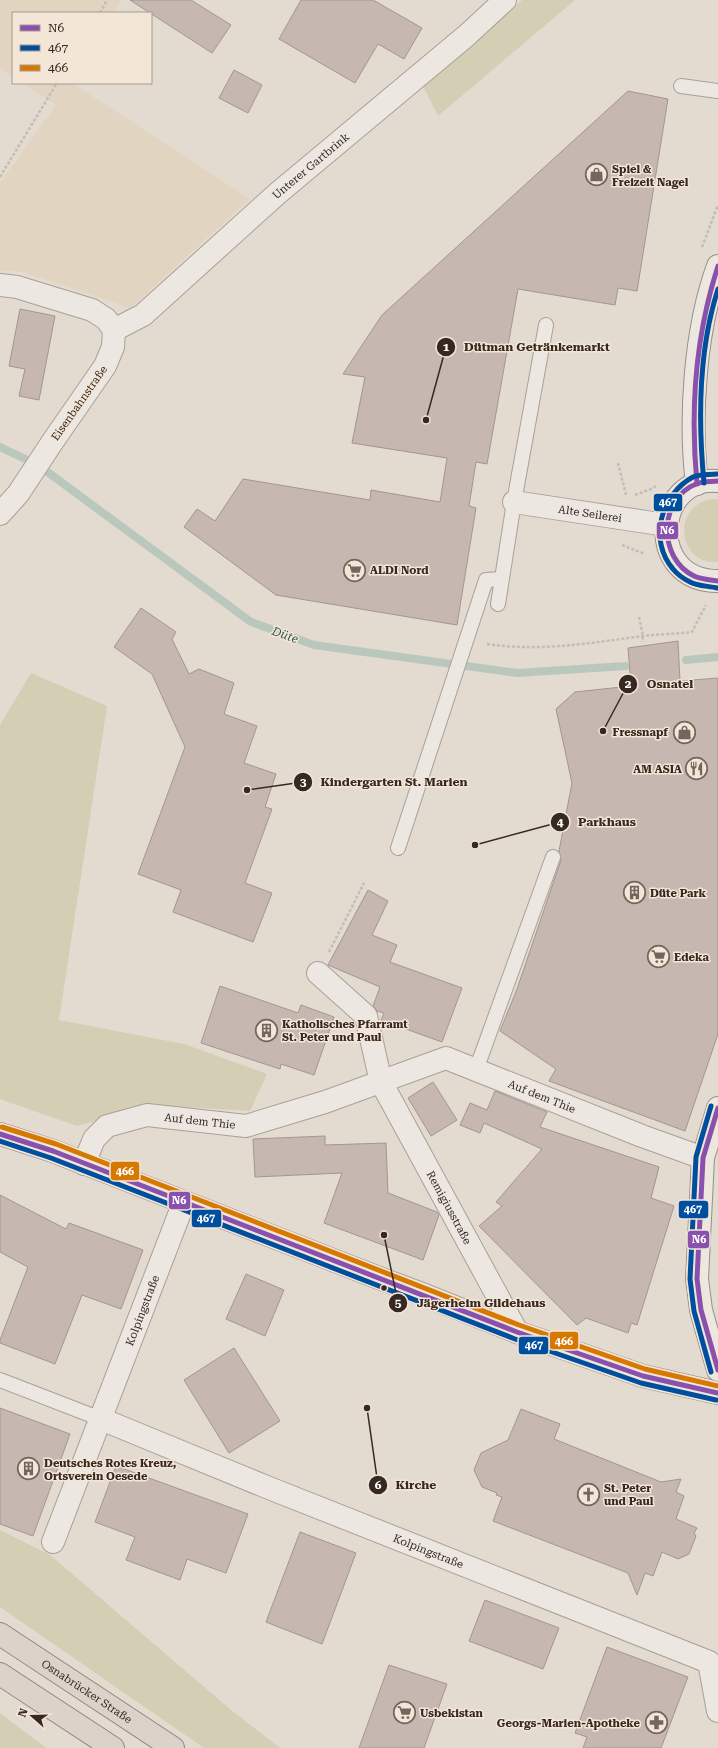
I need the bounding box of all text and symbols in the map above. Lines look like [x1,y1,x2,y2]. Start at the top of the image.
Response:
legend [12,12,152,84]
text: N6 [48,21,65,35]
text: 467 [48,41,68,55]
text: 466 [48,61,68,75]
street label: Unterer Gartbrink [270,130,352,202]
shop icon: Spiel & Freizeit Nagel [583,162,609,188]
place label: Spiel & Freizeit Nagel [612,163,689,189]
callout: Dütman Getränkemarkt [436,335,618,359]
text: 1 [443,340,450,354]
text: Dütman Getränkemarkt [464,340,610,354]
street label: Eisenbahnstraße [49,363,110,443]
line badge: 467 [653,493,683,512]
text: 467 [659,496,677,509]
street label: Alte Seilerei [557,503,623,525]
line badge: N6 [656,521,679,540]
text: N6 [660,524,674,537]
supermarket icon: ALDI Nord [341,557,367,583]
place label: ALDI Nord [370,564,429,577]
water label: Düte [269,623,300,646]
callout: Osnatel [618,672,701,696]
text: 2 [625,677,632,691]
text: Osnatel [647,677,693,691]
shop icon: Fressnapf [671,719,697,745]
place label: Fressnapf [613,726,668,739]
restaurant icon: AM ASIA [684,756,710,782]
place label: AM ASIA [633,763,682,776]
callout: Kindergarten St. Marien [293,770,476,794]
text: 3 [300,775,307,789]
text: Kindergarten St. Marien [320,775,468,789]
callout: Parkhaus [550,810,644,834]
text: 4 [557,815,564,829]
text: Parkhaus [578,815,636,829]
building icon: Düte Park [621,880,647,906]
place label: Düte Park [650,887,706,900]
supermarket icon: Edeka [646,944,672,970]
place label: Edeka [674,951,709,964]
building icon: Katholisches Pfarramt St. Peter und Paul [254,1017,280,1043]
place label: Katholisches Pfarramt St. Peter und Paul [282,1018,408,1044]
street label: Auf dem Thie [506,1077,577,1116]
street label: Auf dem Thie [164,1111,236,1132]
line badge: 466 [110,1161,140,1181]
text: 466 [116,1165,134,1178]
street label: Remigiusstraße [424,1169,474,1247]
line badge: N6 [168,1191,191,1210]
text: N6 [172,1194,186,1207]
line badge: 467 [678,1200,709,1219]
text: 467 [684,1203,702,1216]
line badge: 467 [191,1209,222,1228]
text: 467 [197,1212,215,1225]
line badge: N6 [687,1230,710,1249]
text: N6 [692,1233,706,1246]
street label: Kolpingstraße [123,1274,162,1348]
unlabelled marker [379,1283,389,1293]
callout: Jägerheim Gildehaus [388,1291,553,1315]
text: 5 [395,1296,402,1310]
text: Jägerheim Gildehaus [417,1296,545,1310]
line badge: 466 [549,1331,579,1350]
text: 466 [555,1335,573,1348]
line badge: 467 [518,1336,549,1355]
text: 467 [525,1339,543,1352]
building icon: Deutsches Rotes Kreuz, Ortsverein Oesede [16,1456,42,1482]
place label: Deutsches Rotes Kreuz, Ortsverein Oesede [44,1457,176,1483]
callout: Kirche [368,1473,445,1497]
text: 6 [375,1478,382,1492]
text: Kirche [396,1478,436,1492]
church icon: St. Peter und Paul [576,1481,602,1507]
place label: St. Peter und Paul [604,1482,654,1508]
street label: Kolpingstraße [391,1532,465,1571]
street label: Osnabrücker Straße [39,1657,134,1726]
north arrow [12,1696,52,1736]
supermarket icon: Usbekistan [391,1700,417,1726]
text: N [16,1706,31,1719]
place label: Usbekistan [420,1707,484,1720]
pharmacy icon: Georgs-Marien-Apotheke [643,1710,669,1736]
place label: Georgs-Marien-Apotheke [497,1717,641,1730]

